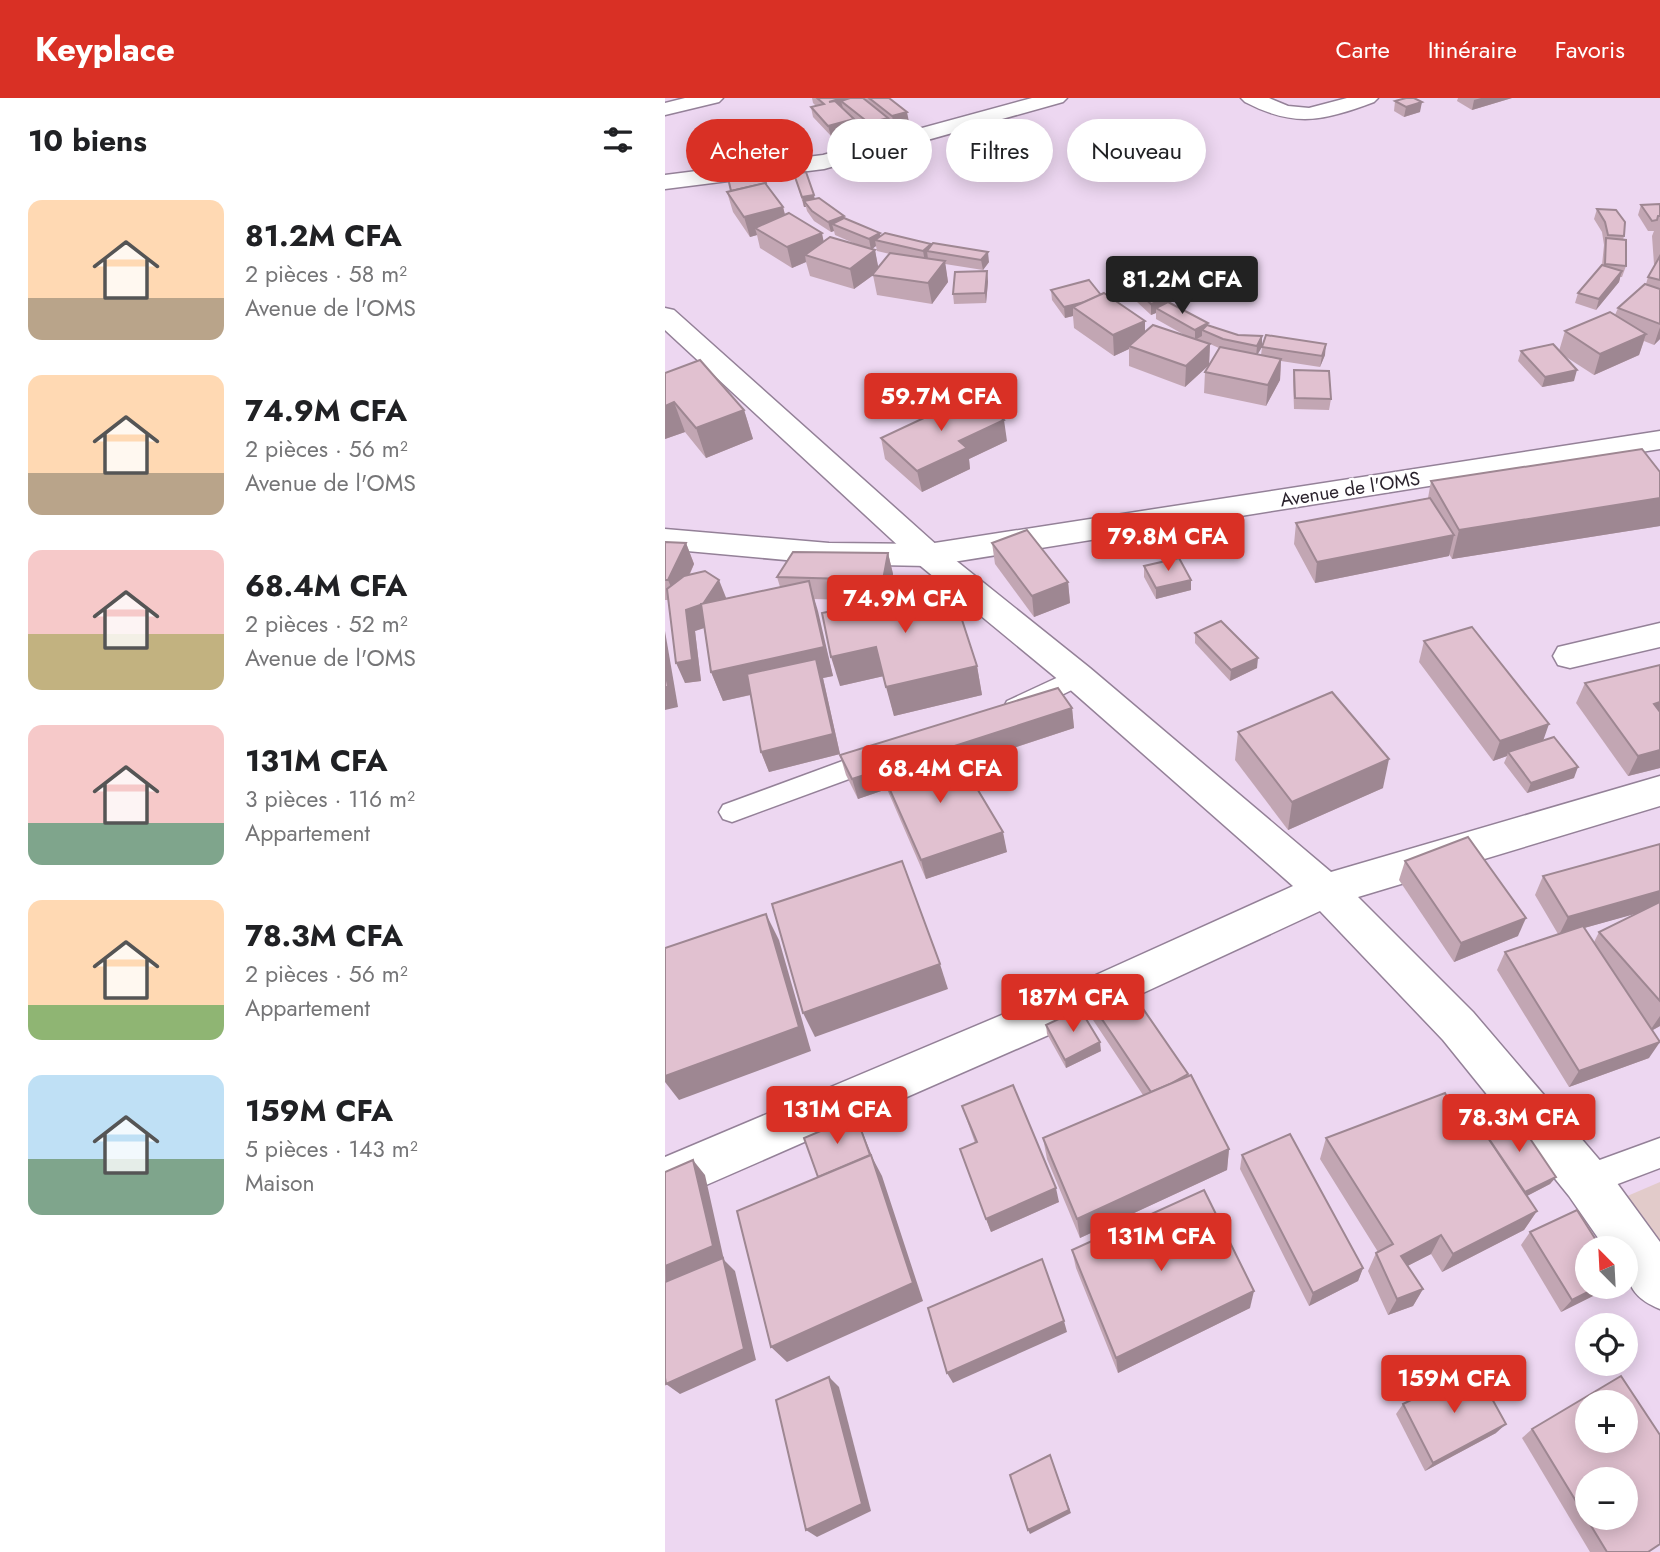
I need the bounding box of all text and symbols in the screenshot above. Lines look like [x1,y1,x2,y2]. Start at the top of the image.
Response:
text: Keyplace [35,26,175,73]
text: Carte [1335,32,1390,67]
text: Itinéraire [1428,32,1517,67]
text: Favoris [1555,32,1625,67]
text: 10 biens [28,119,147,162]
chip: Acheter [686,119,813,182]
chip: Louer [827,119,932,182]
chip: Filtres [946,119,1053,182]
chip: Nouveau [1067,119,1206,182]
icon: filters [599,121,637,159]
text: 81.2M CFA [245,214,402,257]
icon: home [84,228,168,312]
pin: 81.2M CFA [1102,256,1262,316]
text: 2 pièces · 58 m² [245,257,407,291]
text: 81.2M CFA [1122,262,1242,296]
text: Avenue de l'OMS [245,291,416,325]
pin: 59.7M CFA [861,374,1021,433]
text: 59.7M CFA [880,379,1002,413]
text: 74.9M CFA [245,389,407,432]
icon: home [84,403,168,487]
text: 2 pièces · 56 m² [245,432,408,466]
street label: Avenue de l'OMS [1278,465,1422,513]
text: Avenue de l'OMS [245,466,416,500]
pin: 79.8M CFA [1088,514,1248,573]
text: 79.8M CFA [1107,519,1229,553]
text: 68.4M CFA [245,564,407,607]
pin: 74.9M CFA [825,575,985,635]
icon: home [84,578,168,662]
text: 74.9M CFA [843,581,967,615]
text: 2 pièces · 52 m² [245,607,408,641]
text: Avenue de l'OMS [245,641,416,675]
text: 131M CFA [245,739,387,782]
pin: 68.4M CFA [860,746,1020,805]
text: 68.4M CFA [878,751,1002,785]
icon: home [84,753,168,837]
text: 3 pièces · 116 m² [245,782,415,816]
text: Appartement [245,816,370,850]
text: 78.3M CFA [245,914,403,957]
icon: home [84,928,168,1012]
text: 2 pièces · 56 m² [245,957,408,991]
pin: 187M CFA [1001,974,1145,1034]
text: 187M CFA [1017,980,1129,1014]
text: Appartement [245,991,370,1025]
pin: 131M CFA [765,1086,909,1146]
text: 159M CFA [245,1089,393,1132]
text: 131M CFA [782,1092,892,1126]
pin: 78.3M CFA [1439,1094,1599,1154]
text: 78.3M CFA [1458,1100,1580,1134]
icon: home [84,1103,168,1187]
text: 5 pièces · 143 m² [245,1132,418,1166]
text: Maison [245,1166,315,1200]
pin: 131M CFA [1089,1214,1233,1273]
text: 131M CFA [1106,1219,1216,1253]
north arrow [1575,1236,1638,1298]
map controls [1575,1236,1638,1530]
button: locate [1575,1313,1638,1376]
pin: 159M CFA [1382,1356,1526,1415]
text: 159M CFA [1397,1361,1511,1395]
button: + [1575,1390,1638,1453]
button: − [1575,1467,1638,1530]

